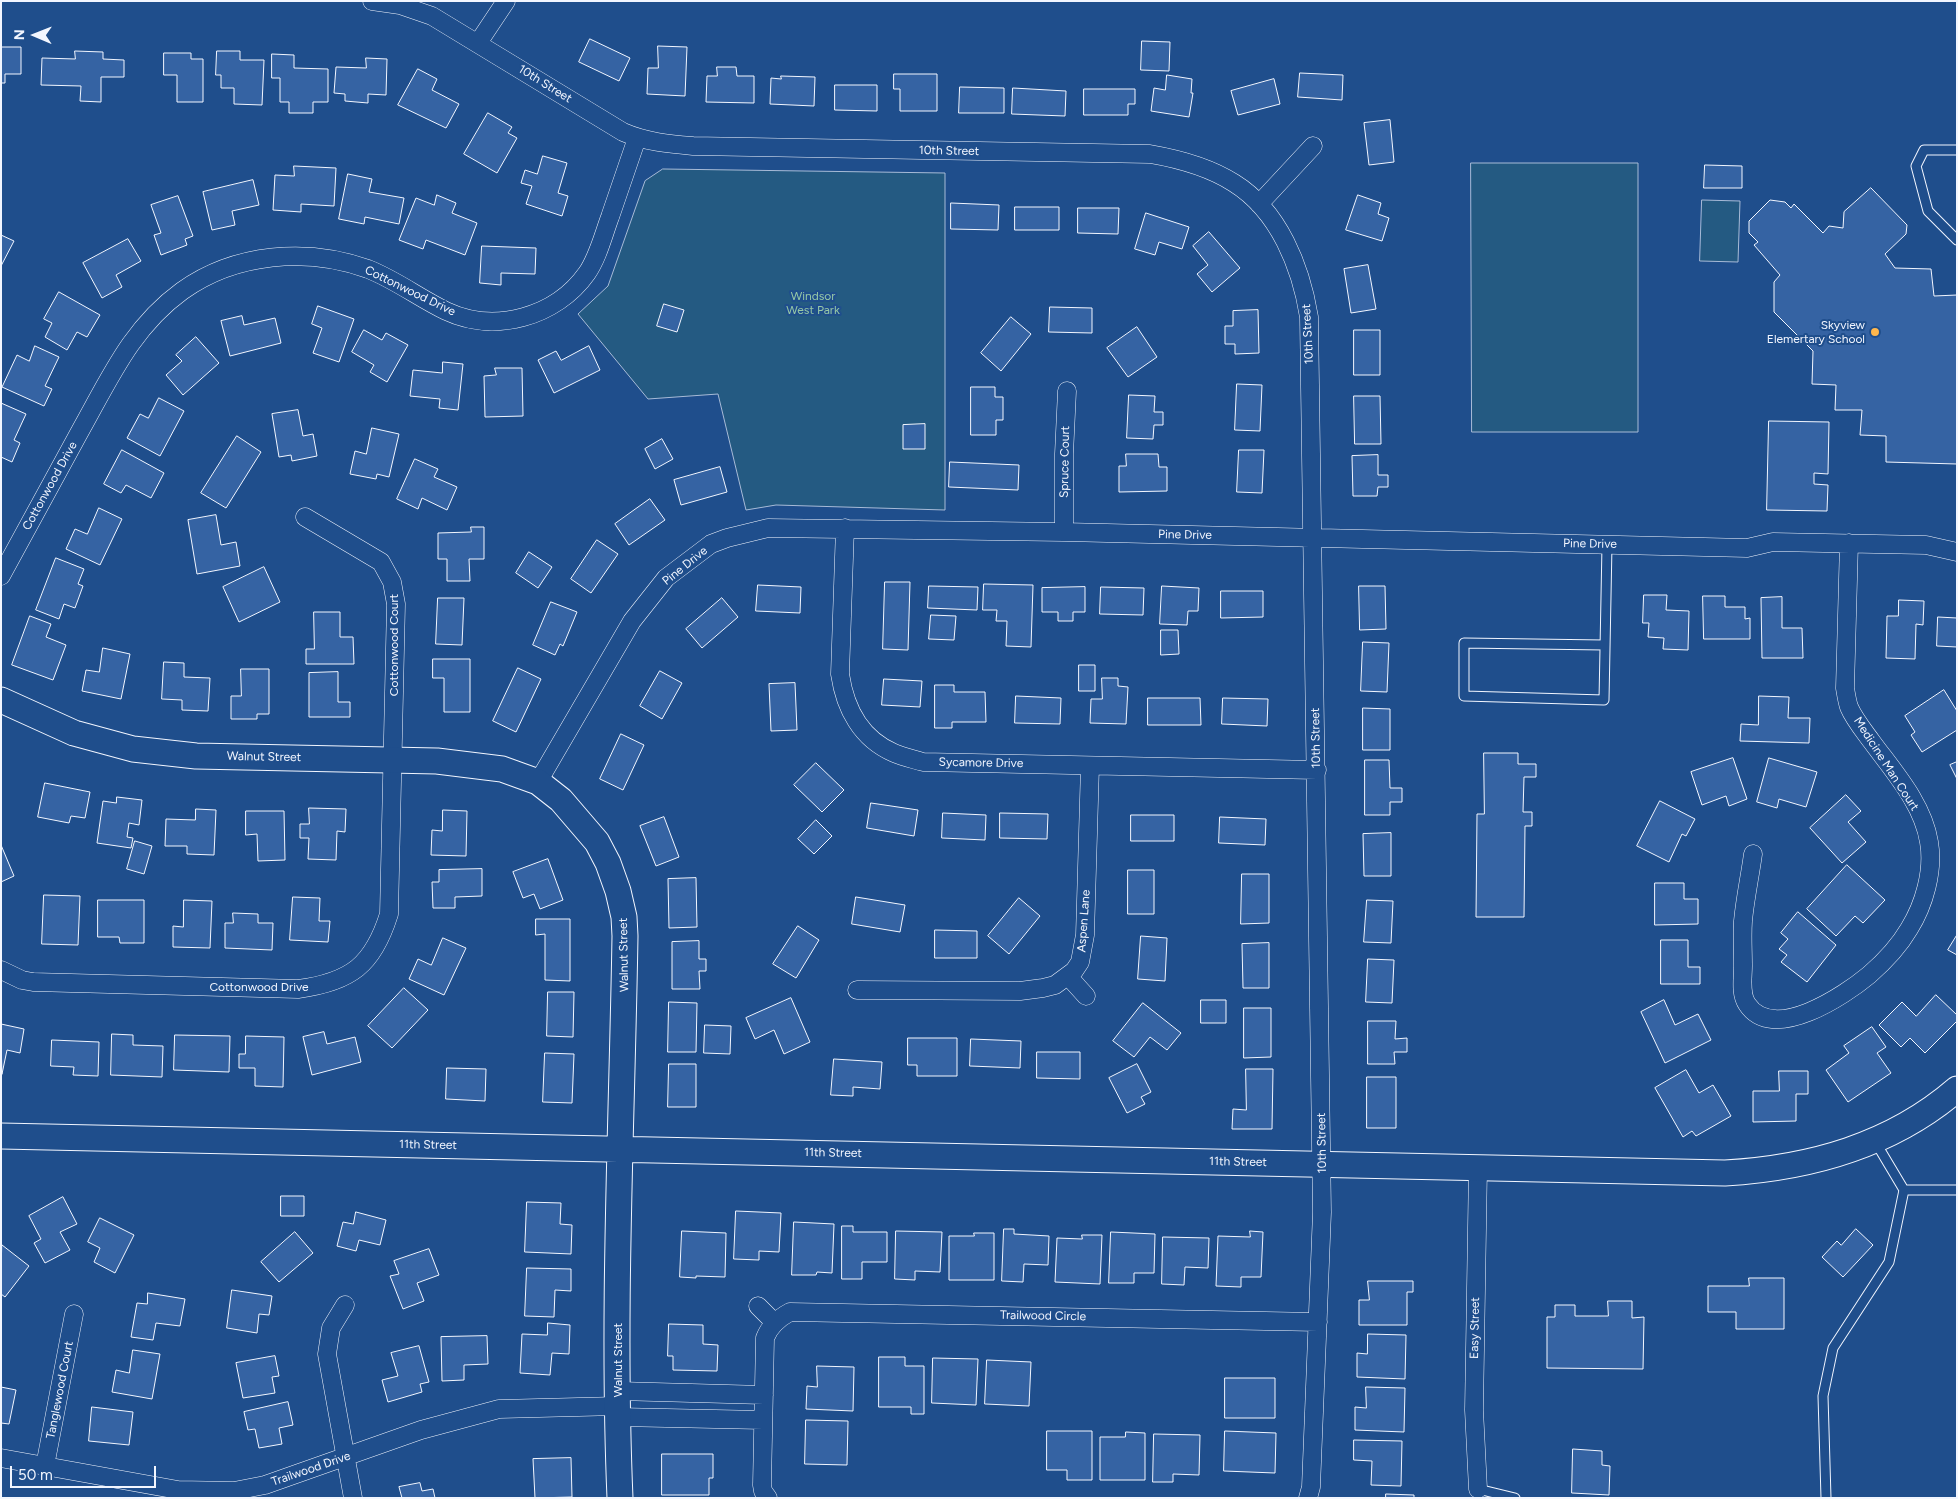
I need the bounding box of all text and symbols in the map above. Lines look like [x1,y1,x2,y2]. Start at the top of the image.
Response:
north arrow [10,10,60,60]
text: N [11,29,28,40]
street label: 10th Street [516,62,574,106]
street label: 10th Street [919,143,979,159]
street label: Cottonwood Drive [362,263,458,319]
park label: Windsor West Park [786,289,840,317]
street label: 10th Street [1299,303,1317,365]
place label: Skyview Elemertary School [1767,318,1865,346]
marker: Skyview Elemertary School [1869,326,1881,338]
street label: Spruce Court [1057,426,1073,498]
street label: Cottonwood Drive [20,439,80,533]
street label: Pine Drive [1158,527,1212,543]
street label: Pine Drive [1563,536,1617,552]
street label: Pine Drive [660,544,710,588]
street label: Cottonwood Court [387,594,401,696]
street label: 10th Street [1308,708,1324,768]
street label: Medicine Man Court [1850,714,1922,814]
street label: Walnut Street [227,749,301,765]
street label: Sycamore Drive [939,755,1023,771]
street label: Aspen Lane [1075,889,1093,953]
street label: Walnut Street [616,918,632,992]
street label: Cottonwood Drive [209,980,309,994]
street label: 10th Street [1314,1113,1330,1173]
street label: 11th Street [399,1137,457,1153]
street label: 11th Street [804,1145,862,1161]
street label: 11th Street [1209,1154,1267,1170]
street label: Easy Street [1467,1297,1483,1359]
street label: Trailwood Circle [1000,1308,1086,1324]
street label: Walnut Street [611,1323,625,1397]
street label: Tanglewood Court [44,1340,76,1440]
street label: Trailwood Drive [270,1449,352,1489]
scale bar [12,1456,159,1488]
text: 50 m [18,1466,53,1484]

